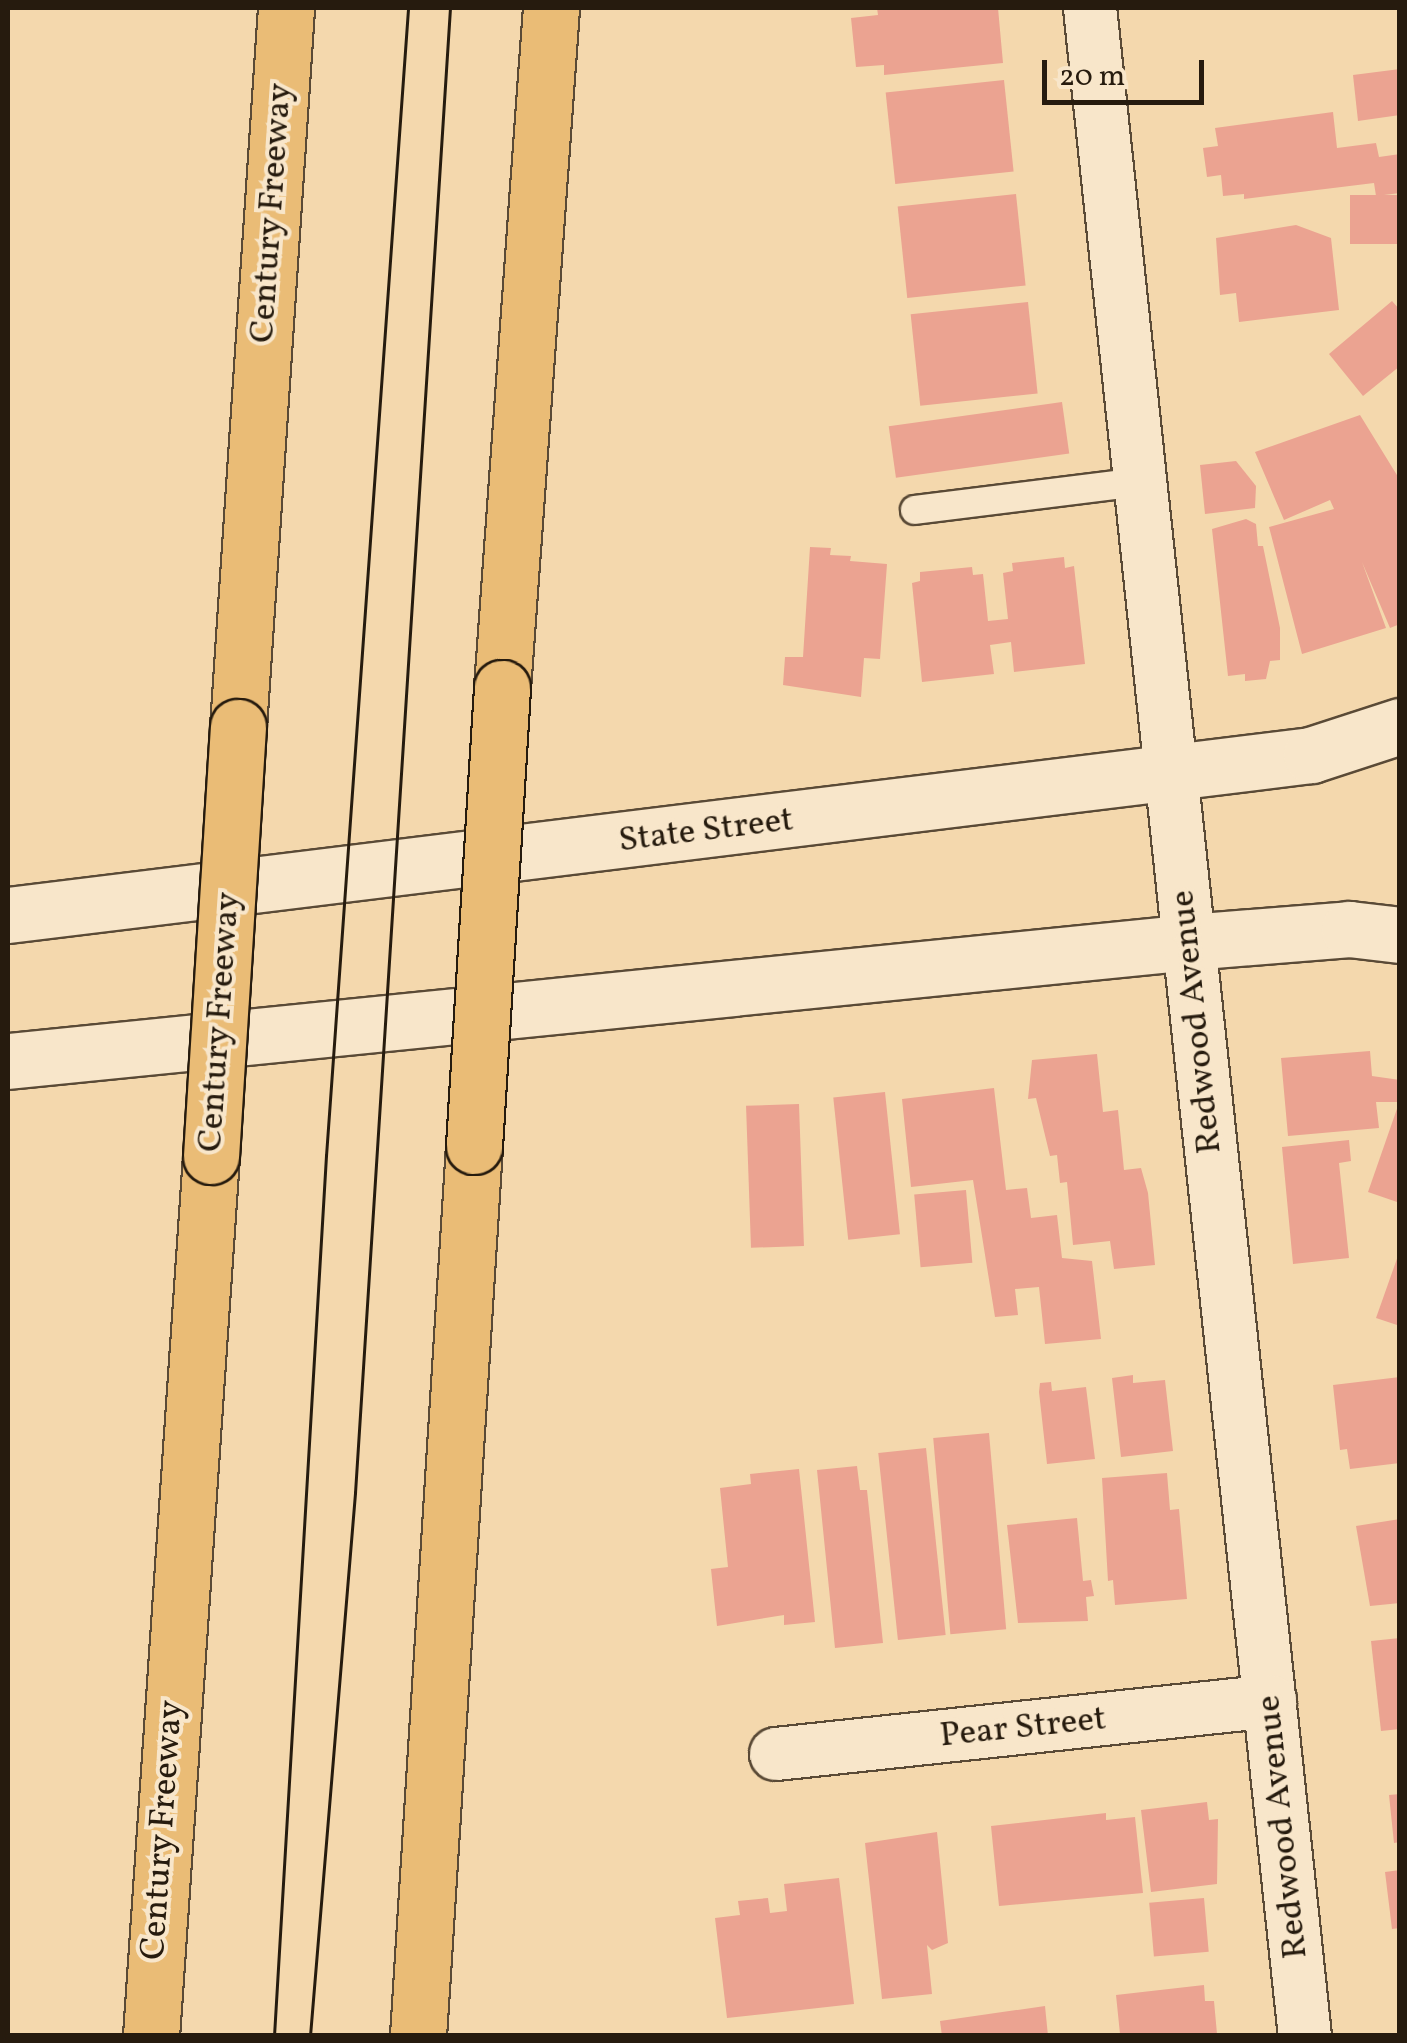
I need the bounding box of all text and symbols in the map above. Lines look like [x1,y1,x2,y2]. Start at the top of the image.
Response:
scale bar [1047,40,1210,102]
text: 20 m [1059,56,1125,98]
street label: Century Freeway [242,81,302,345]
street label: State Street [616,799,796,863]
street label: Redwood Avenue [1162,888,1232,1156]
street label: Century Freeway [190,890,250,1154]
street label: Redwood Avenue [1248,1693,1318,1961]
street label: Century Freeway [133,1698,193,1962]
street label: Pear Street [938,1698,1108,1758]

